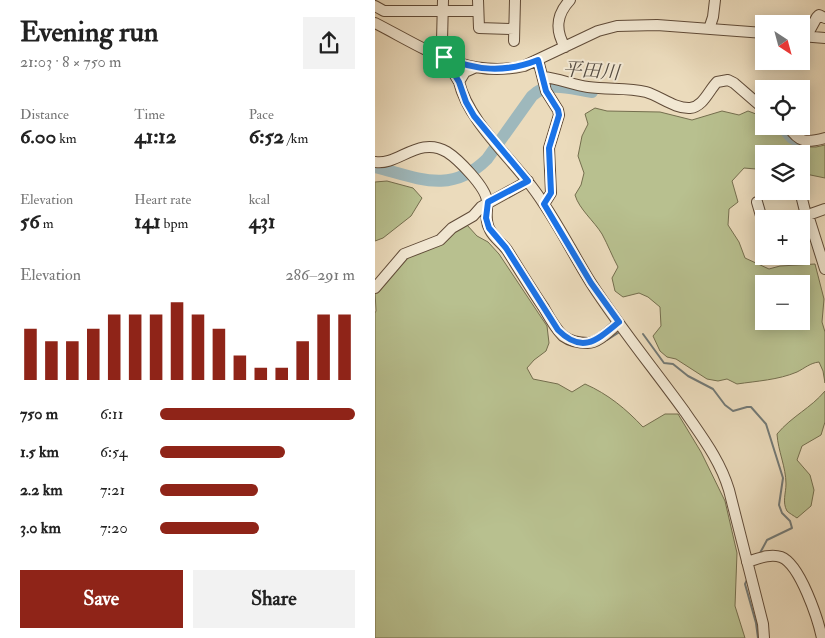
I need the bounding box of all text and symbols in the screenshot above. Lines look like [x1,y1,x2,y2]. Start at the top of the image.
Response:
text: Evening run [20,15,158,50]
north arrow [755,15,810,70]
map controls [755,15,810,330]
button: share [303,17,355,69]
pin [423,36,465,78]
icon: arrive [430,43,458,71]
text: 21:03 · 8 × 750 m [20,52,122,72]
water label: 平田川 [562,57,622,85]
button: locate [755,80,810,135]
text: Distance [20,106,69,123]
text: Time [134,106,165,123]
text: Pace [249,106,274,123]
text: 6.00 [20,123,56,150]
text: 41:12 [134,123,176,150]
text: 6:52 [249,123,284,150]
text: km [56,130,77,147]
text: /km [284,130,308,147]
button: layers [755,145,810,200]
text: Elevation [20,191,73,208]
text: Heart rate [134,191,191,208]
text: kcal [249,191,270,208]
text: 56 [20,208,40,235]
text: 141 [134,208,161,235]
text: 431 [249,208,276,235]
button: + [755,210,810,265]
text: m [40,215,54,232]
text: bpm [161,215,188,232]
text: Elevation [20,265,81,285]
text: 286–291 m [285,265,355,285]
button: − [755,275,810,330]
text: 750 m [20,404,58,424]
text: 6:11 [100,404,123,424]
text: 1.5 km [20,442,59,462]
text: 6:54 [100,442,127,462]
text: 2.2 km [20,480,63,500]
text: 7:21 [100,480,125,500]
text: 3.0 km [20,518,61,538]
text: 7:20 [100,518,128,538]
button: Save [20,570,183,628]
button: Share [193,570,355,628]

